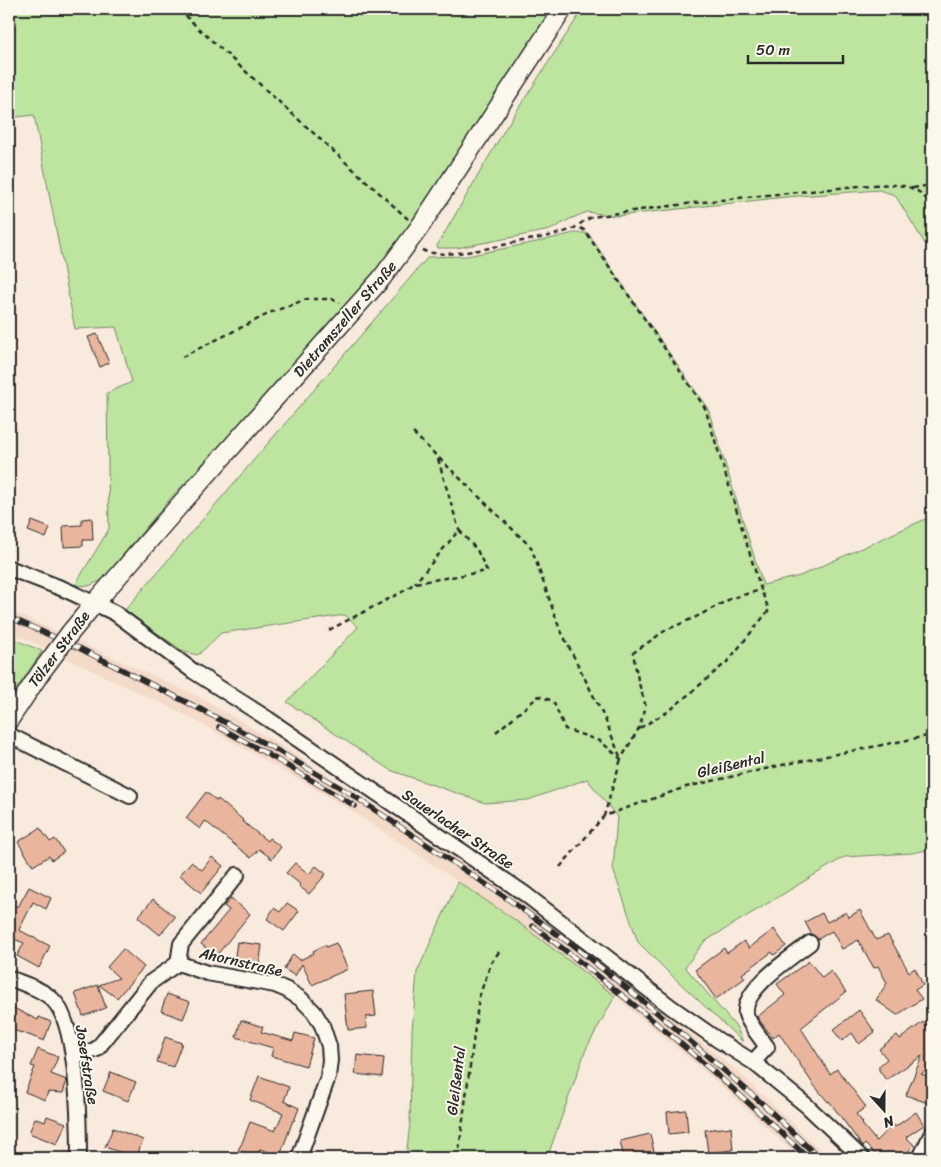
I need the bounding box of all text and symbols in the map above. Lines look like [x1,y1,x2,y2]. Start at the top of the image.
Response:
scale bar [748,32,844,64]
text: 50 m [756,37,791,63]
street label: Dietramszeller Straße [287,254,403,383]
street label: Tölzer Straße [21,605,97,693]
street label: Gleißental [694,744,768,785]
street label: Sauerlacher Straße [397,782,520,876]
street label: Ahornstraße [196,940,285,984]
street label: Josefstraße [68,1022,106,1107]
street label: Gleißental [439,1044,473,1117]
north arrow [858,1084,908,1134]
text: N [879,1108,898,1135]

